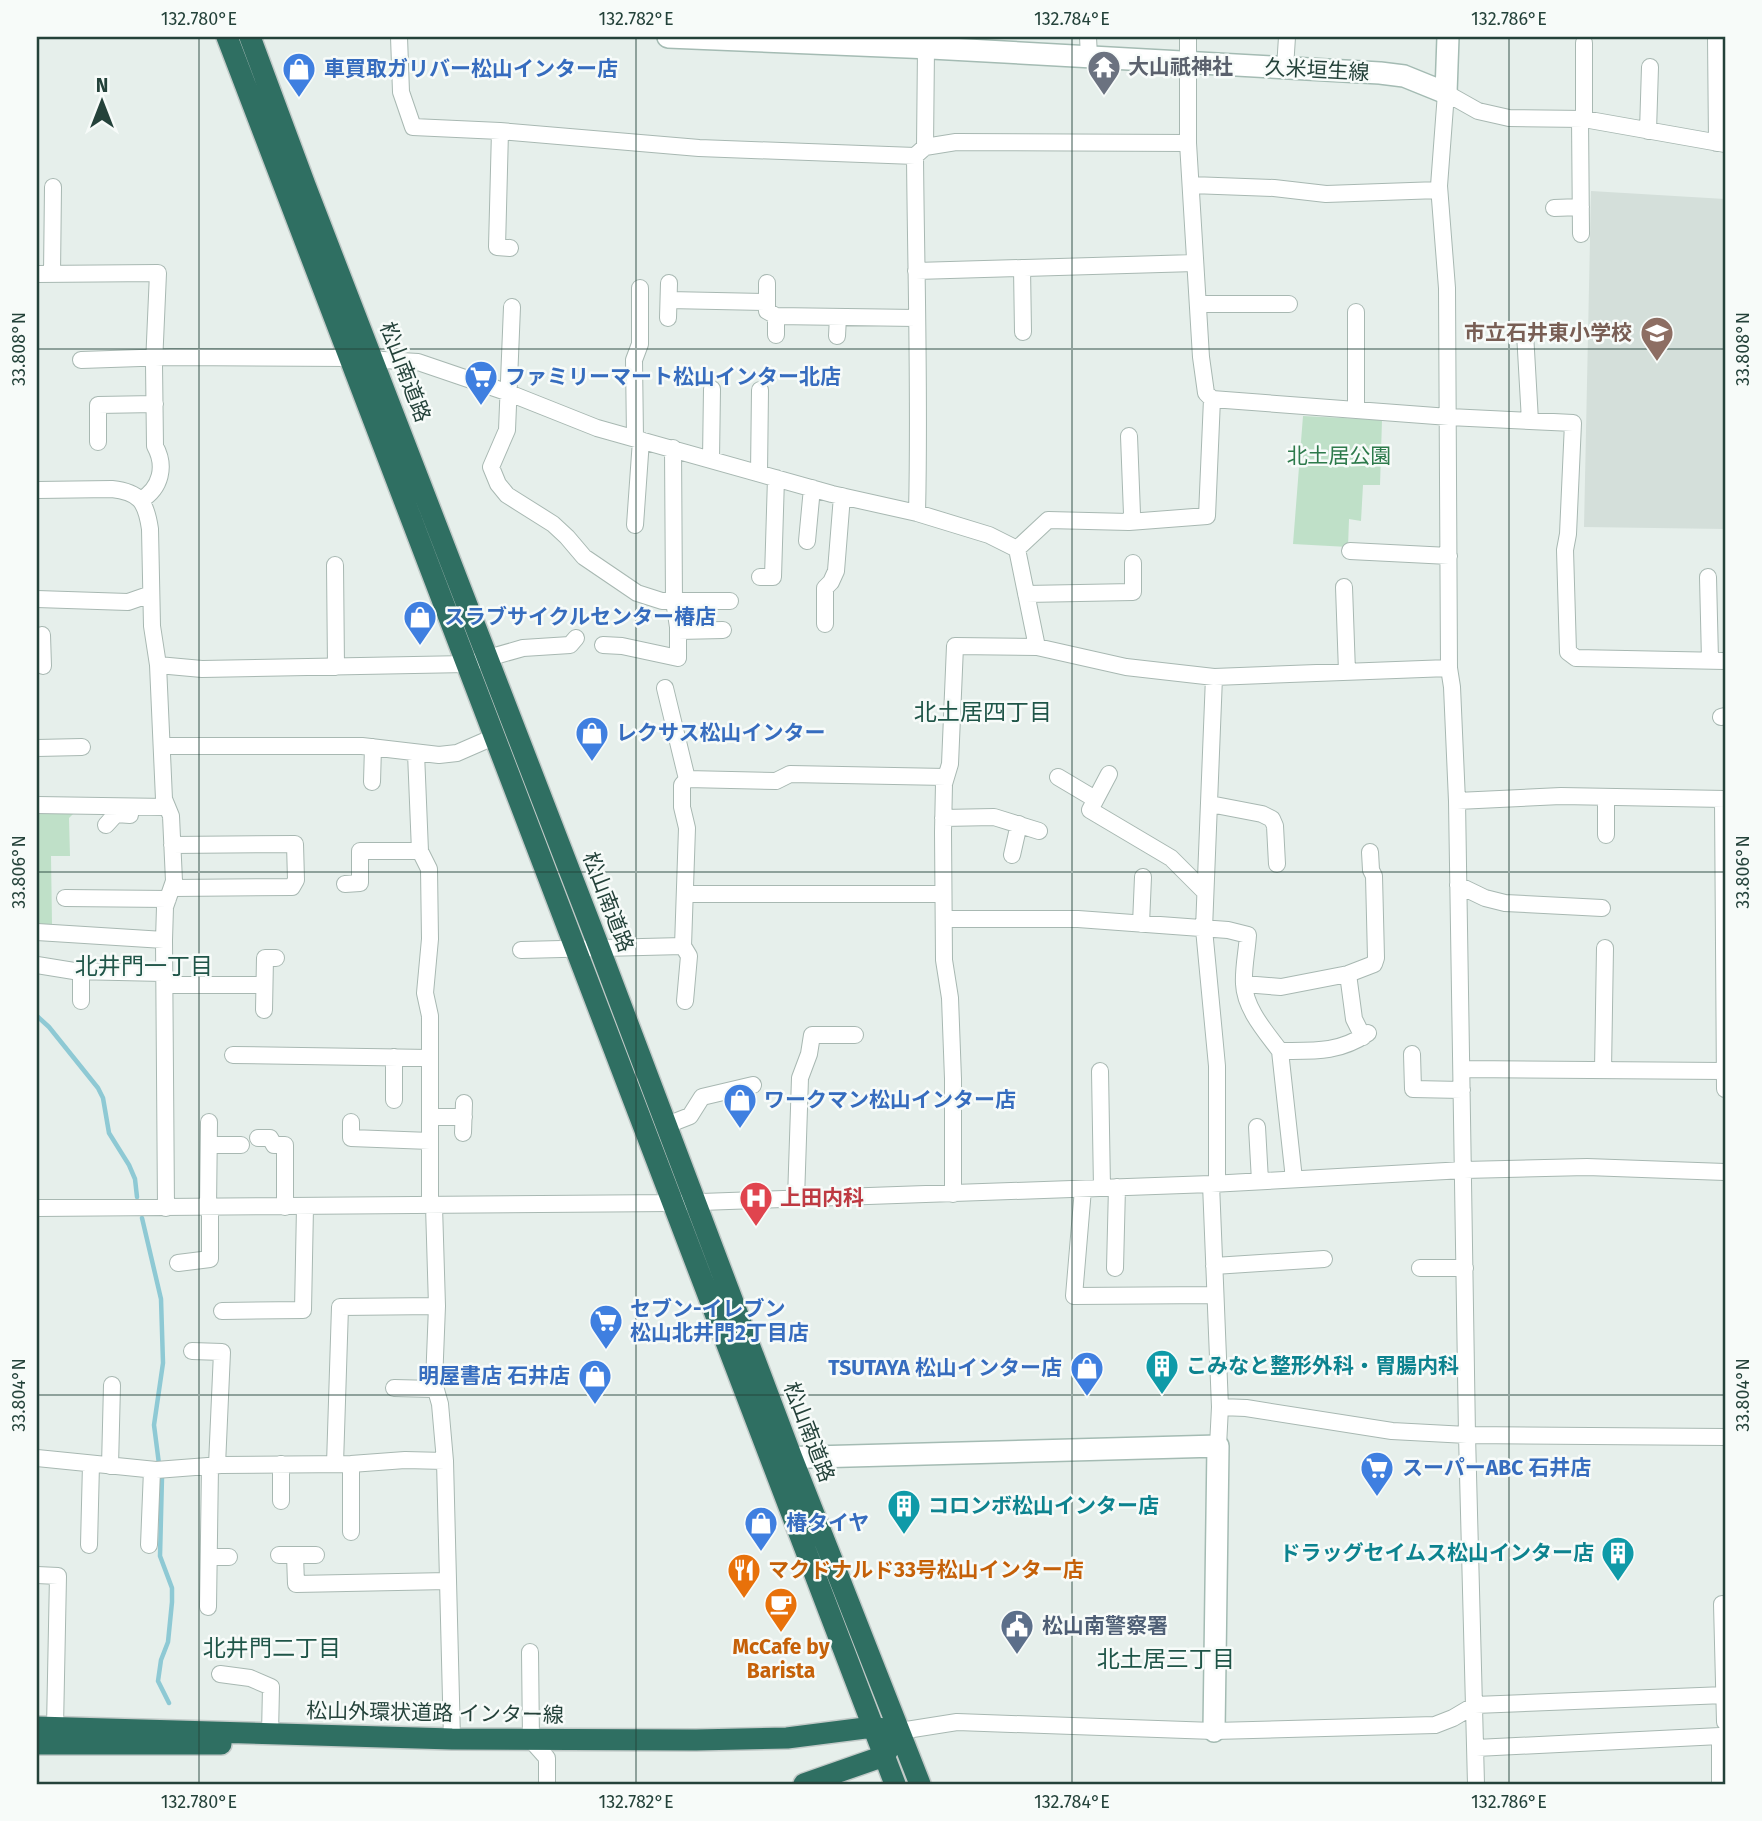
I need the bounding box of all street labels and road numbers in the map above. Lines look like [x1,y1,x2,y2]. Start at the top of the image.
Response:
street label: 久米垣生線 [1264,54,1370,86]
street label: 松山南道路 [374,318,436,426]
street label: 松山南道路 [577,848,639,956]
street label: 松山南道路 [778,1378,840,1486]
street label: 松山外環状道路 インター線 [306,1698,564,1728]

